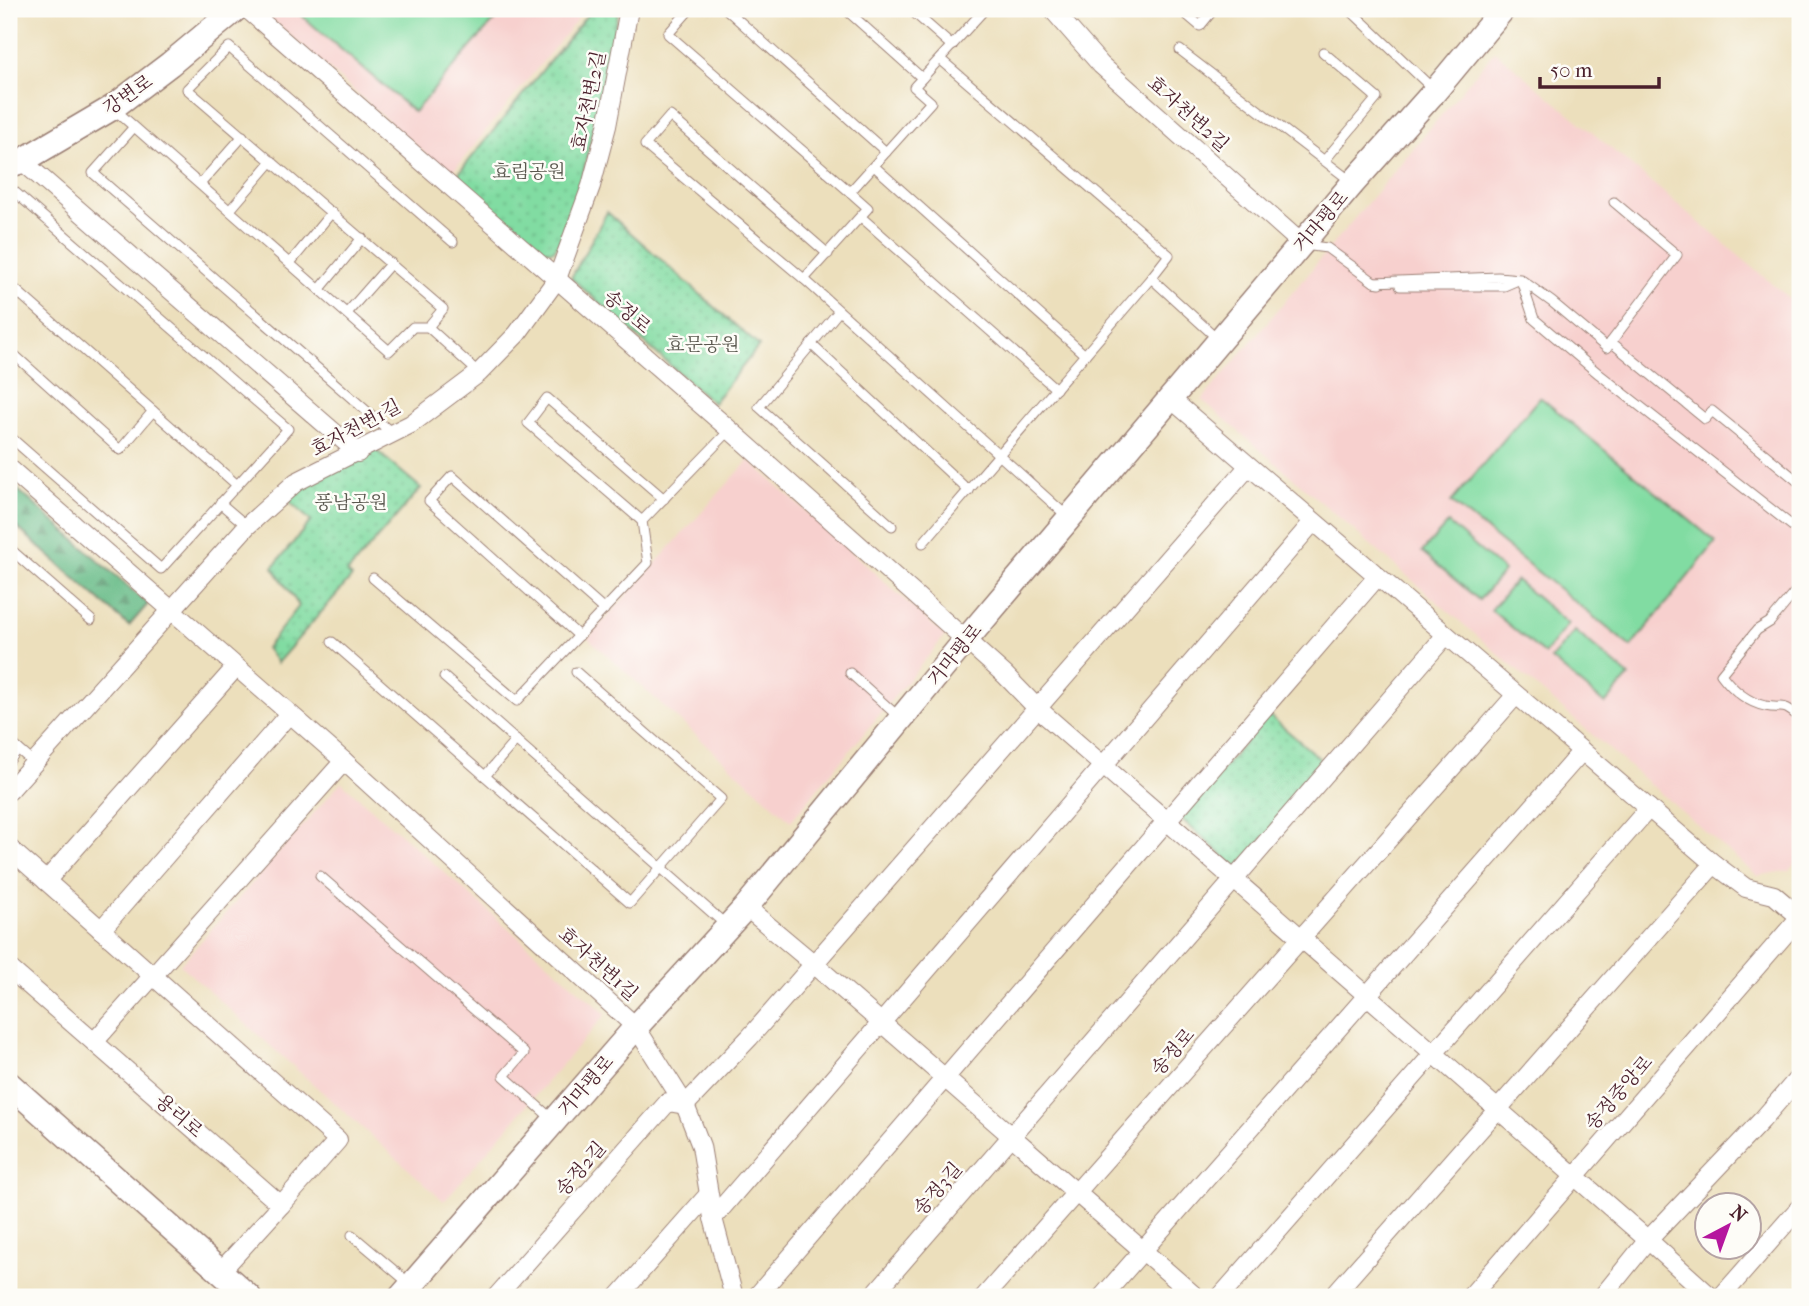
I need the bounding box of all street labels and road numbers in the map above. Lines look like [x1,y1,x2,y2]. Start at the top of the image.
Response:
street label: 효자천변2길 [568,49,610,153]
street label: 강변로 [99,70,157,120]
street label: 효자천변2길 [1143,72,1233,156]
street label: 거마평로 [1289,187,1353,257]
street label: 송정로 [599,286,655,338]
street label: 효자천변1길 [307,395,405,461]
street label: 거마평로 [923,620,987,690]
street label: 효자천변1길 [554,923,642,1005]
street label: 송정로 [1147,1024,1199,1080]
street label: 거마평로 [554,1051,618,1121]
street label: 송정중앙로 [1581,1051,1657,1135]
street label: 용리로 [151,1090,207,1142]
street label: 송정2길 [551,1137,611,1201]
street label: 송정3길 [909,1158,967,1220]

